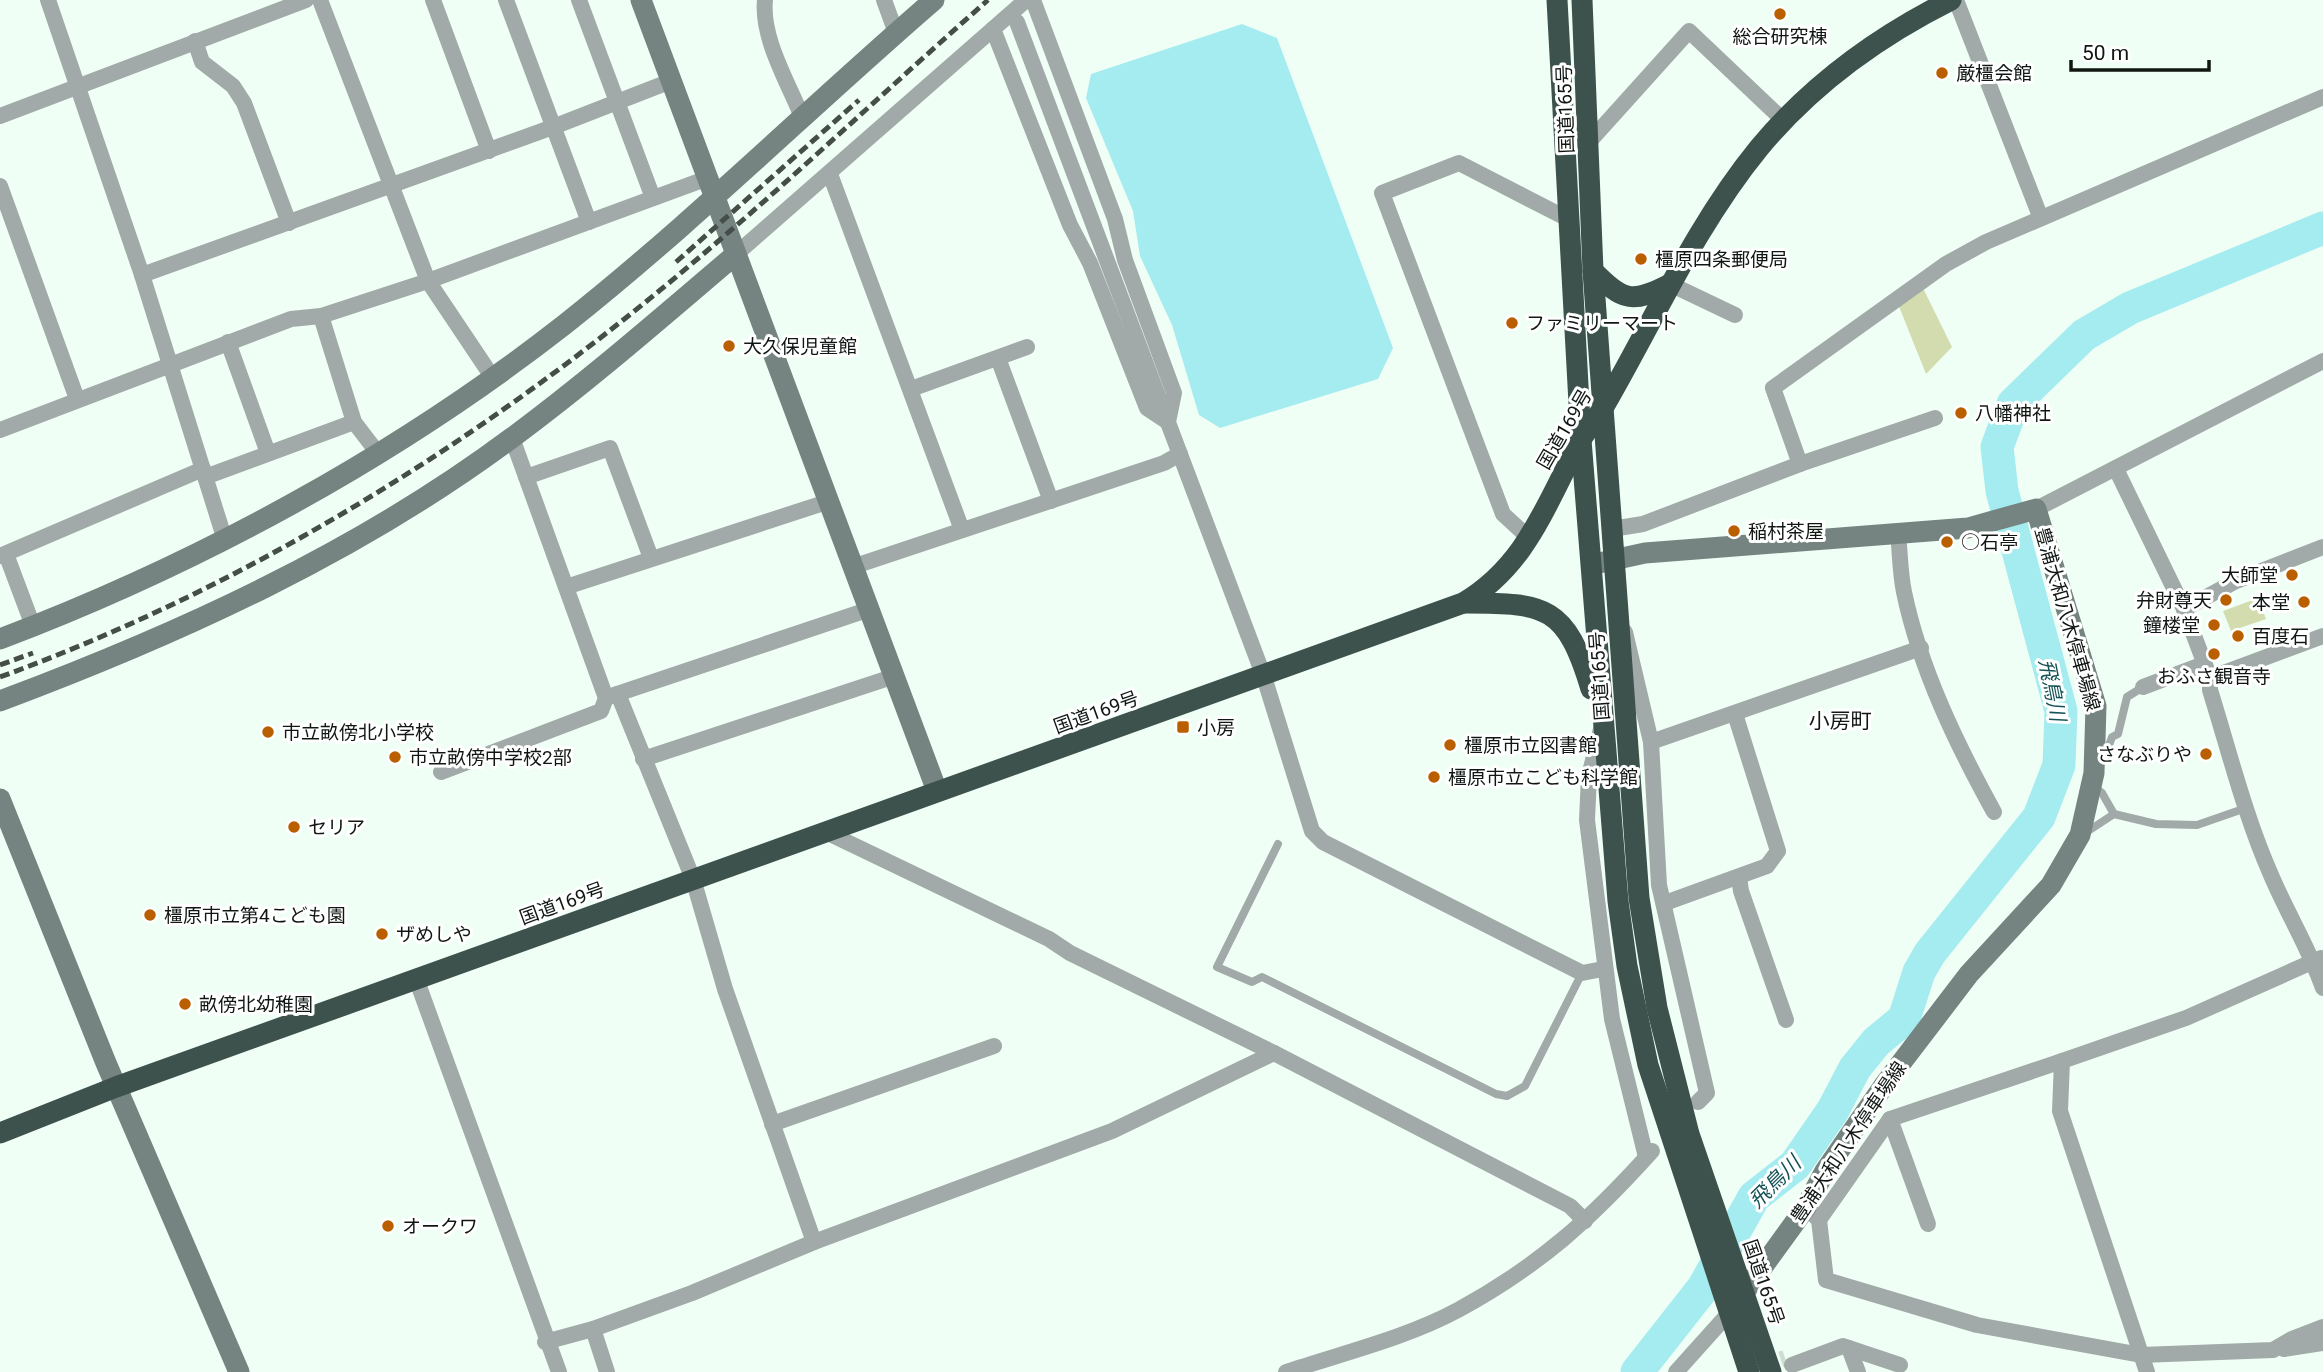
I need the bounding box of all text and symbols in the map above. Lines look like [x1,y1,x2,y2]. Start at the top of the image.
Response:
marker: 総合研究棟 [1772,6,1788,22]
place label: 総合研究棟 [1732,25,1828,48]
scale bar [2071,28,2209,72]
text: 50 m [2082,41,2129,65]
place label: 厳橿会館 [1956,62,2032,85]
street label: 国道165号 [1552,64,1579,154]
marker: 厳橿会館 [1934,65,1950,81]
place label: 橿原四条郵便局 [1655,248,1788,271]
marker: 橿原四条郵便局 [1633,251,1649,267]
place label: ファミリーマート [1526,312,1678,335]
marker: ファミリーマート [1504,315,1520,331]
place label: 大久保児童館 [743,335,857,358]
marker: 大久保児童館 [721,338,737,354]
street label: 国道169号 [1532,385,1597,474]
place label: 八幡神社 [1975,402,2051,425]
marker: 八幡神社 [1953,405,1969,421]
place label: 稲村茶屋 [1748,520,1824,543]
marker: 稲村茶屋 [1726,523,1742,539]
street label: 豊浦大和八木停車場線 [2030,525,2105,714]
place label: ○石亭 [1961,531,2018,554]
marker: ○石亭 [1939,534,1955,550]
place label: 大師堂 [2221,564,2278,587]
marker: 大師堂 [2284,567,2300,583]
place label: 弁財尊天 [2136,589,2212,612]
place label: 本堂 [2252,591,2290,614]
marker: 弁財尊天 [2218,592,2234,608]
marker: 本堂 [2296,594,2312,610]
place label: 鐘楼堂 [2143,614,2200,637]
marker: 鐘楼堂 [2206,617,2222,633]
place label: 百度石 [2252,625,2309,648]
marker: 百度石 [2230,628,2246,644]
street label: 国道165号 [1585,631,1614,721]
marker: おふさ観音寺 [2206,646,2222,662]
water label: 飛鳥川 [2034,657,2070,725]
place label: おふさ観音寺 [2157,665,2271,688]
street label: 国道169号 [1050,686,1142,739]
district label: 小房町 [1809,709,1872,733]
place label: 小房 [1197,716,1235,739]
marker: 小房 [1175,719,1191,735]
place label: 市立畝傍北小学校 [282,721,434,744]
marker: 市立畝傍北小学校 [260,724,276,740]
place label: 橿原市立図書館 [1464,734,1597,757]
marker: 橿原市立図書館 [1442,737,1458,753]
place label: さなぶりや [2097,743,2192,766]
place label: 市立畝傍中学校2部 [409,746,572,769]
marker: さなぶりや [2198,746,2214,762]
marker: 市立畝傍中学校2部 [387,749,403,765]
place label: 橿原市立こども科学館 [1448,766,1638,789]
marker: 橿原市立こども科学館 [1426,769,1442,785]
place label: セリア [308,816,365,839]
marker: セリア [286,819,302,835]
street label: 国道169号 [516,877,608,930]
place label: 橿原市立第4こども園 [164,904,346,927]
marker: 橿原市立第4こども園 [142,907,158,923]
place label: ザめしや [396,923,472,946]
marker: ザめしや [374,926,390,942]
place label: 畝傍北幼稚園 [199,993,313,1016]
marker: 畝傍北幼稚園 [177,996,193,1012]
street label: 豊浦大和八木停車場線 [1786,1057,1911,1227]
water label: 飛鳥川 [1744,1150,1807,1213]
place label: オークワ [402,1215,478,1238]
marker: オークワ [380,1218,396,1234]
street label: 国道165号 [1738,1236,1789,1328]

